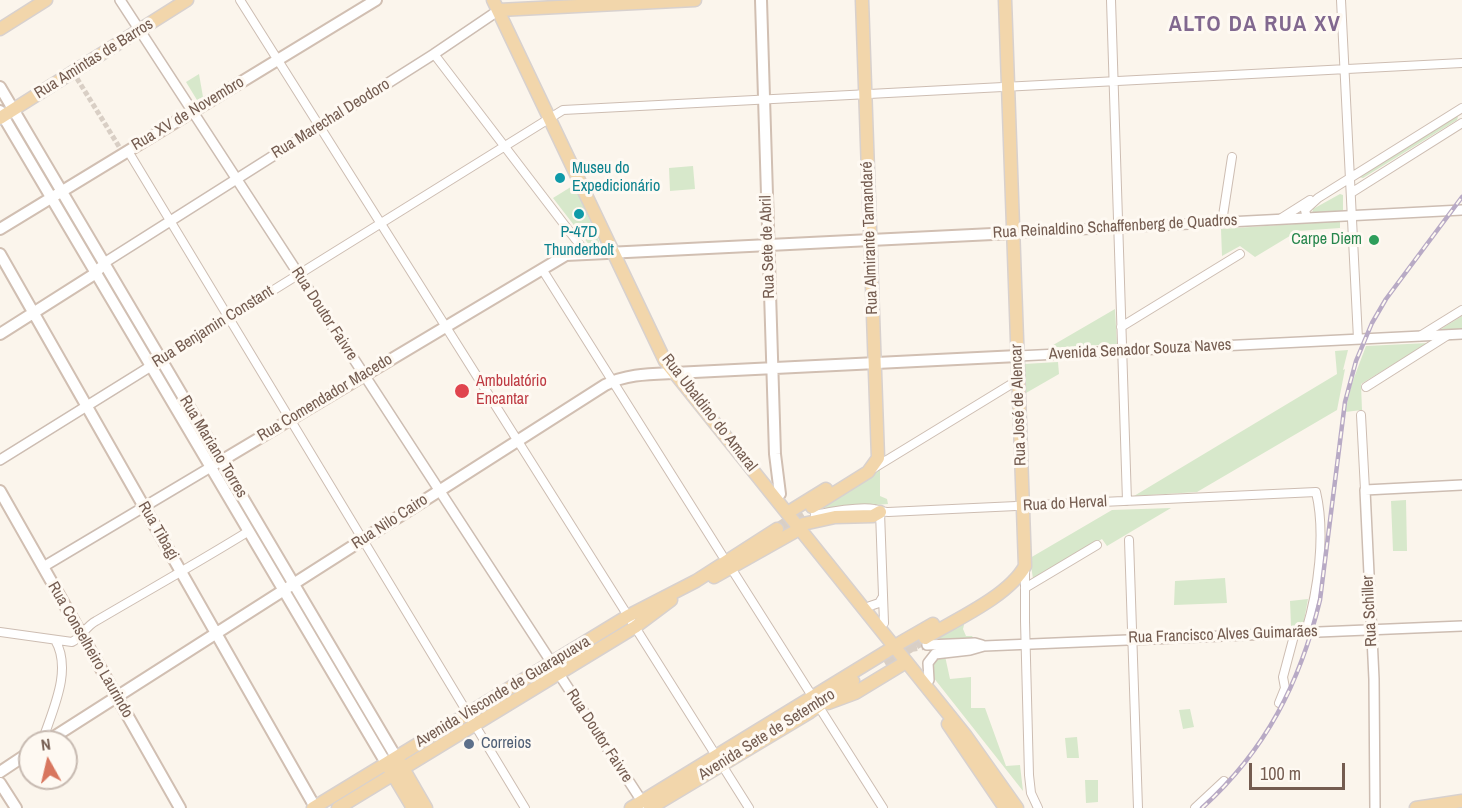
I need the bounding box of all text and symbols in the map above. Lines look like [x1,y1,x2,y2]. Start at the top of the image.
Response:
district label: ALTO DA RUA XV [1169,12,1341,38]
street label: Rua Amintas de Barros [31,15,157,103]
street label: Rua XV de Novembro [128,73,248,155]
street label: Rua Marechal Deodoro [268,75,394,163]
place label: Museu do Expedicionário [572,159,660,197]
street label: Rua Almirante Tamandaré [858,161,882,315]
marker: Museu do Expedicionário [553,171,567,185]
street label: Rua Sete de Abril [757,195,779,299]
marker: P-47D Thunderbolt [572,207,586,221]
street label: Rua Reinaldino Schaffenberg de Quadros [992,211,1238,243]
place label: P-47D Thunderbolt [544,223,614,261]
place label: Carpe Diem [1291,230,1362,250]
marker: Carpe Diem [1367,233,1381,247]
street label: Rua Doutor Faivre [287,264,361,364]
street label: Rua Benjamin Constant [149,282,277,372]
street label: Avenida Senador Souza Naves [1048,336,1232,364]
street label: Rua José de Alencar [1007,344,1031,466]
street label: Rua Comendador Macedo [254,350,396,446]
street label: Rua Ubaldino do Amaral [657,350,761,476]
place label: Ambulatório Encantar [476,372,547,410]
marker: Ambulatório Encantar [453,382,471,400]
street label: Rua Mariano Torres [175,392,251,502]
street label: Rua Nilo Cairo [348,490,432,554]
street label: Rua do Herval [1023,492,1107,516]
street label: Rua Tibagi [134,498,182,564]
street label: Rua Schiller [1359,575,1381,647]
street label: Rua Conselheiro Laurindo [43,579,137,721]
street label: Rua Francisco Alves Guimarães [1128,622,1318,648]
street label: Avenida Visconde de Guarapuava [412,632,594,752]
street label: Avenida Sete de Setembro [695,685,839,785]
street label: Rua Doutor Faivre [562,686,636,786]
north arrow [18,730,78,790]
text: N [40,733,52,756]
place label: Correios [481,734,531,754]
marker: Correios [462,737,476,751]
scale bar [1252,751,1348,789]
text: 100 m [1260,761,1301,786]

